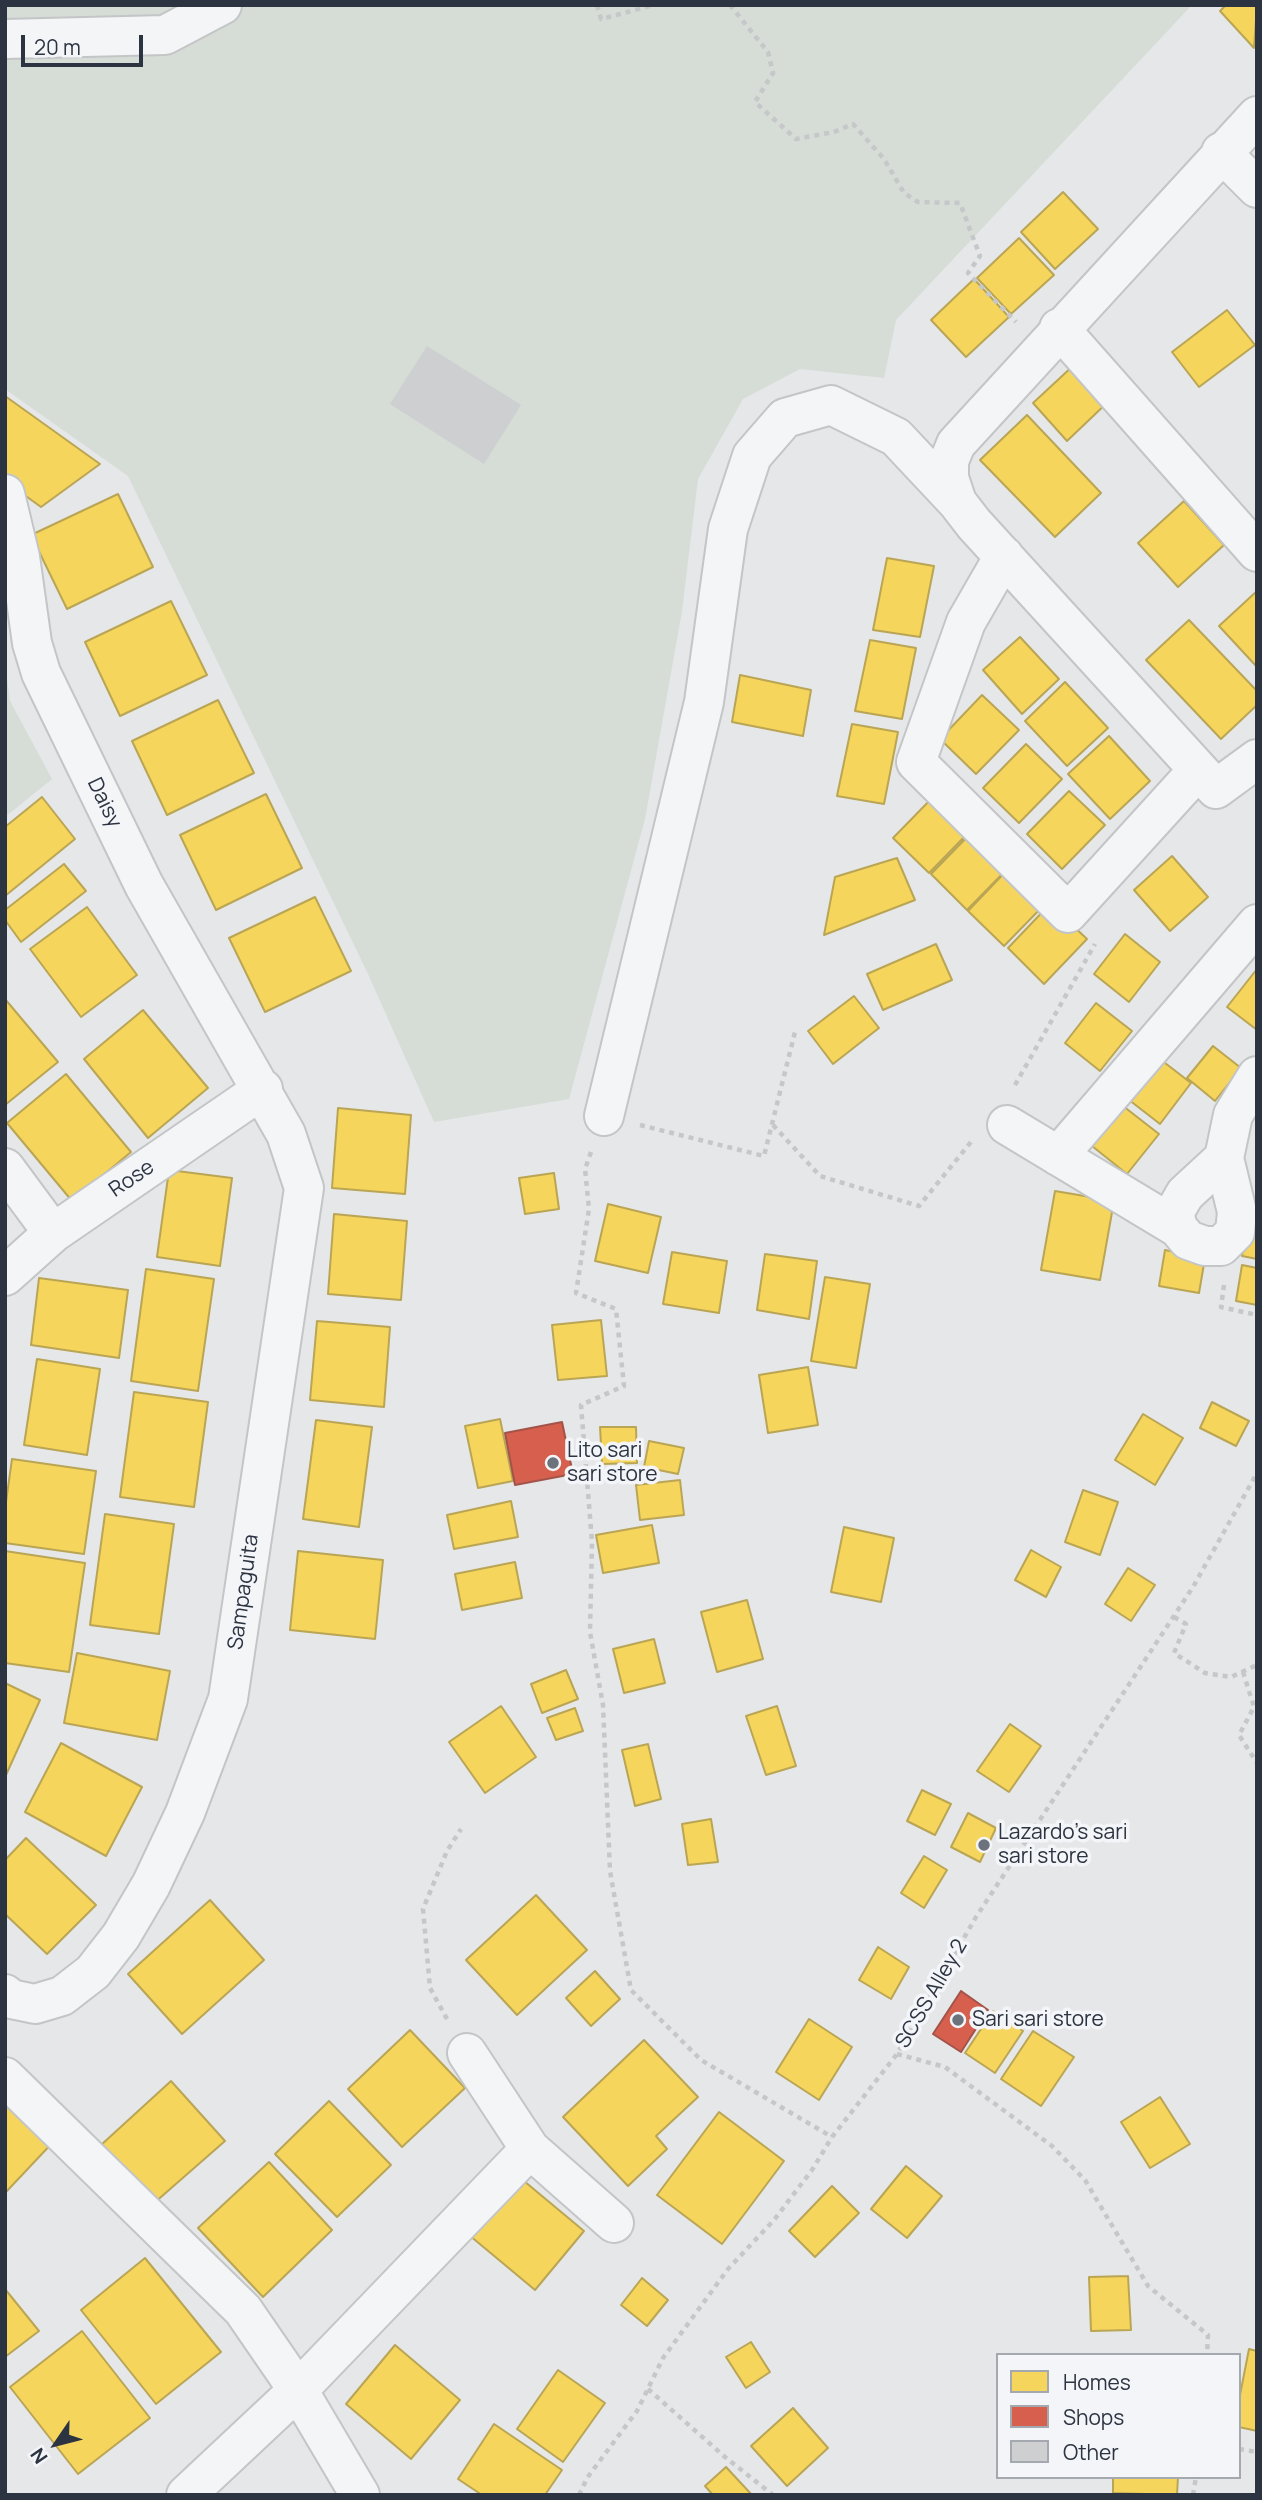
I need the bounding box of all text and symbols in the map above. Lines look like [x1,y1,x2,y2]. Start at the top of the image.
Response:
scale bar [24,21,147,65]
text: 20 m [34,33,81,61]
street label: Daisy [81,774,127,832]
street label: Rose [105,1155,159,1203]
place label: Lito sari sari store [567,1438,657,1488]
marker: Lito sari sari store [545,1455,561,1471]
street label: Sampaguita [223,1533,265,1651]
place label: Lazardo’s sari sari store [998,1820,1128,1870]
marker: Lazardo’s sari sari store [976,1837,992,1853]
street label: SCSS Alley 2 [891,1935,973,2053]
place label: Sari sari store [972,2007,1104,2033]
marker: Sari sari store [950,2012,966,2028]
legend [996,2353,1241,2479]
text: Homes [1063,2368,1131,2396]
text: Shops [1063,2403,1124,2431]
north arrow [21,2409,91,2479]
text: Other [1063,2438,1119,2466]
text: N [24,2443,53,2469]

